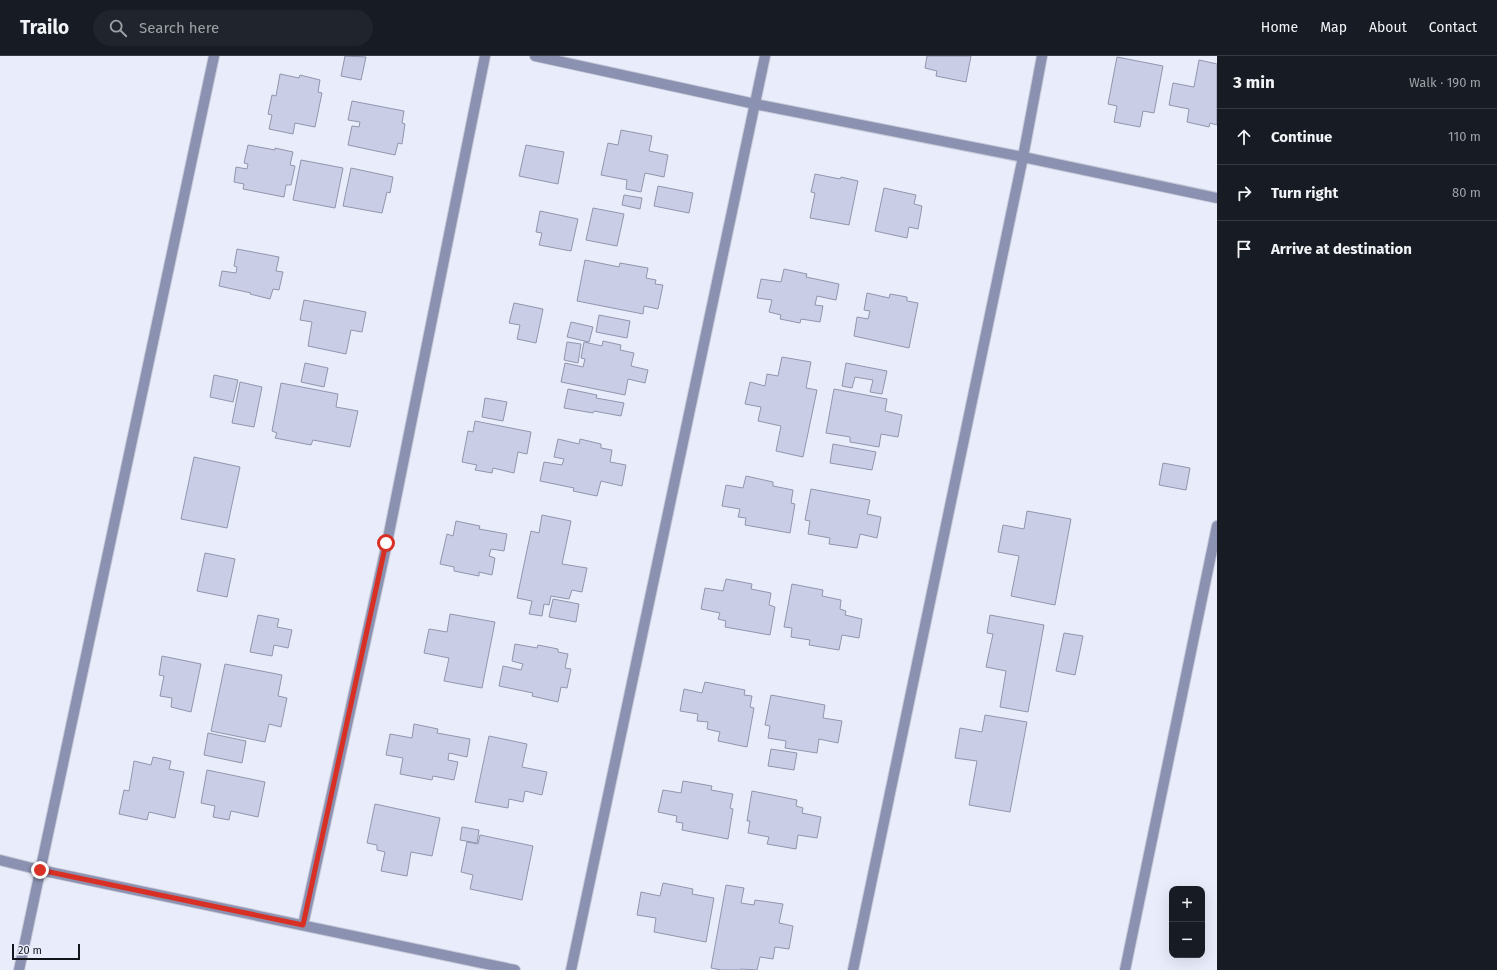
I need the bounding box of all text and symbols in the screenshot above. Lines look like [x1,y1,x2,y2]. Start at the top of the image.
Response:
search box [93,10,373,46]
text: Trailo [20,16,69,39]
icon: search [107,17,129,39]
text: Search here [139,19,219,37]
text: Home [1261,19,1298,36]
text: Map [1320,19,1347,36]
text: About [1369,19,1407,36]
text: Contact [1429,19,1477,36]
text: 3 min [1233,72,1275,93]
text: Walk · 190 m [1409,75,1481,90]
icon: ahead [1233,126,1255,148]
text: Continue [1271,128,1332,146]
text: 110 m [1448,129,1481,144]
icon: right [1233,182,1255,204]
text: Turn right [1271,184,1338,202]
text: 80 m [1452,185,1481,200]
icon: arrive [1233,238,1255,260]
text: Arrive at destination [1271,240,1412,258]
route start [377,534,395,552]
route end [31,861,49,879]
map controls [1169,886,1205,958]
button: + [1169,886,1205,922]
button: − [1169,922,1205,958]
scale bar [12,942,80,961]
text: 20 m [18,944,42,957]

